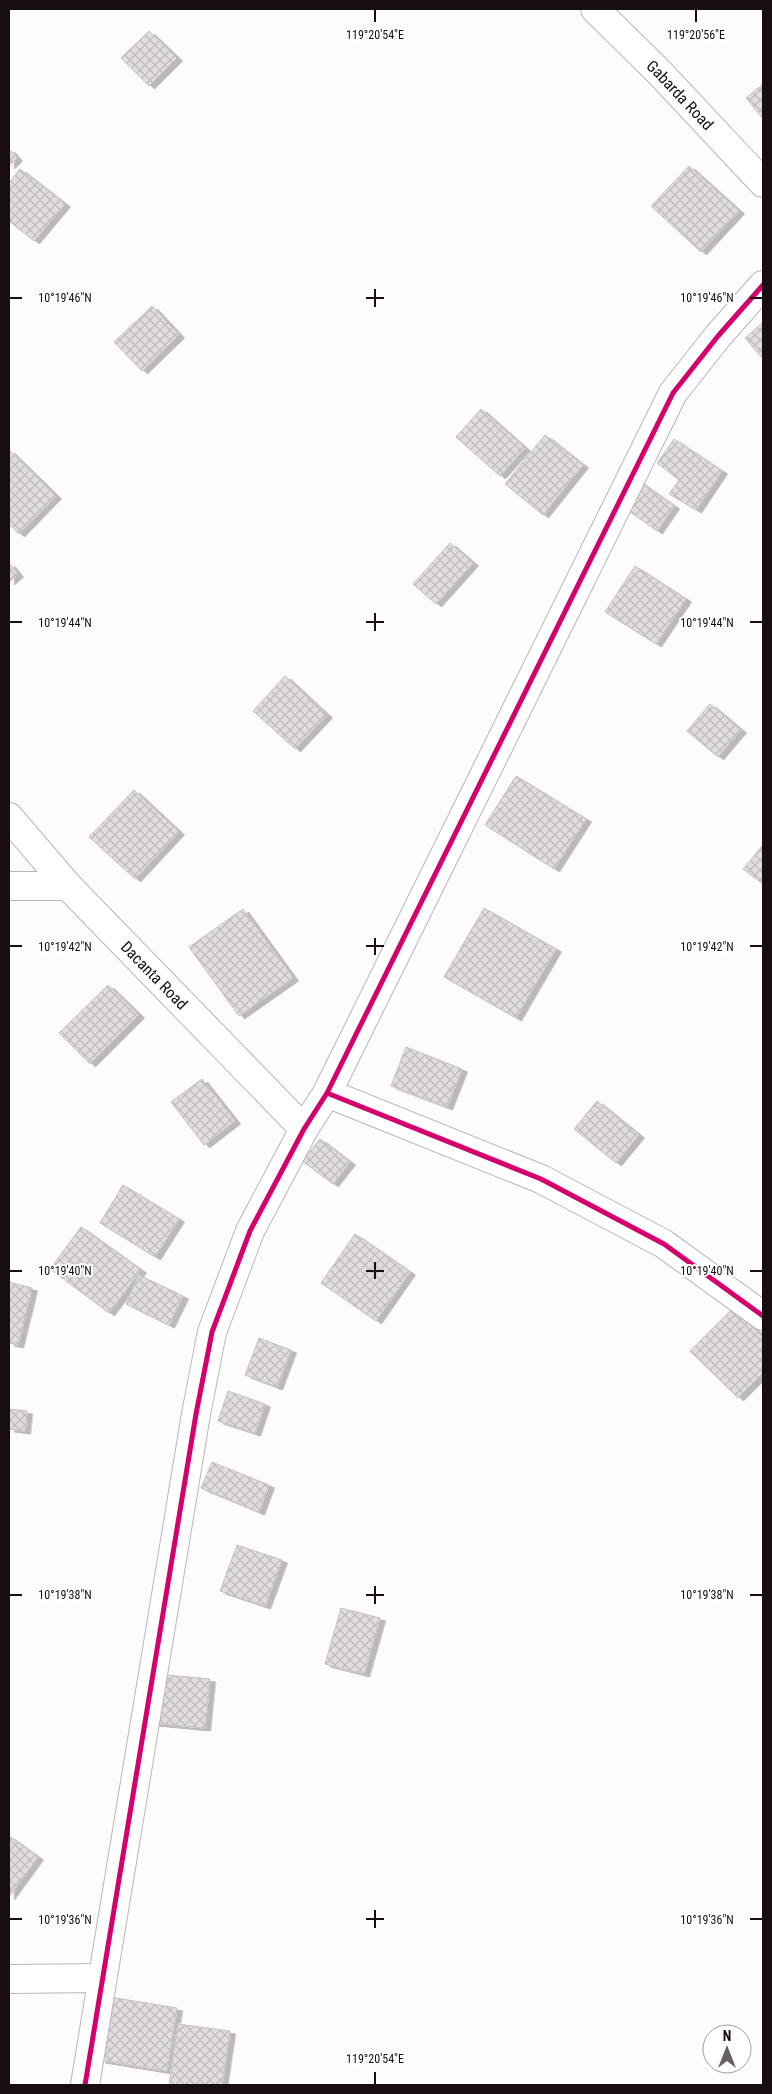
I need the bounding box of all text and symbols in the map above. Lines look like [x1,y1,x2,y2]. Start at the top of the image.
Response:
text: 119°20'54"E [346,28,404,42]
text: 119°20'56"E [667,28,725,42]
street label: Gabarda Road [643,56,718,134]
text: 10°19'46"N [38,291,92,305]
text: 10°19'46"N [680,291,734,305]
text: 10°19'44"N [38,616,92,630]
text: 10°19'44"N [680,616,734,630]
street label: Dacanta Road [117,937,192,1013]
text: 10°19'42"N [38,940,92,954]
text: 10°19'42"N [680,940,734,954]
text: 10°19'40"N [38,1264,92,1278]
text: 10°19'40"N [680,1264,734,1278]
text: 10°19'38"N [38,1588,92,1602]
text: 10°19'38"N [680,1588,734,1602]
text: 10°19'36"N [38,1913,92,1927]
text: 10°19'36"N [680,1913,734,1927]
north arrow [702,2024,752,2074]
text: N [723,2028,731,2044]
text: 119°20'54"E [346,2052,404,2066]

